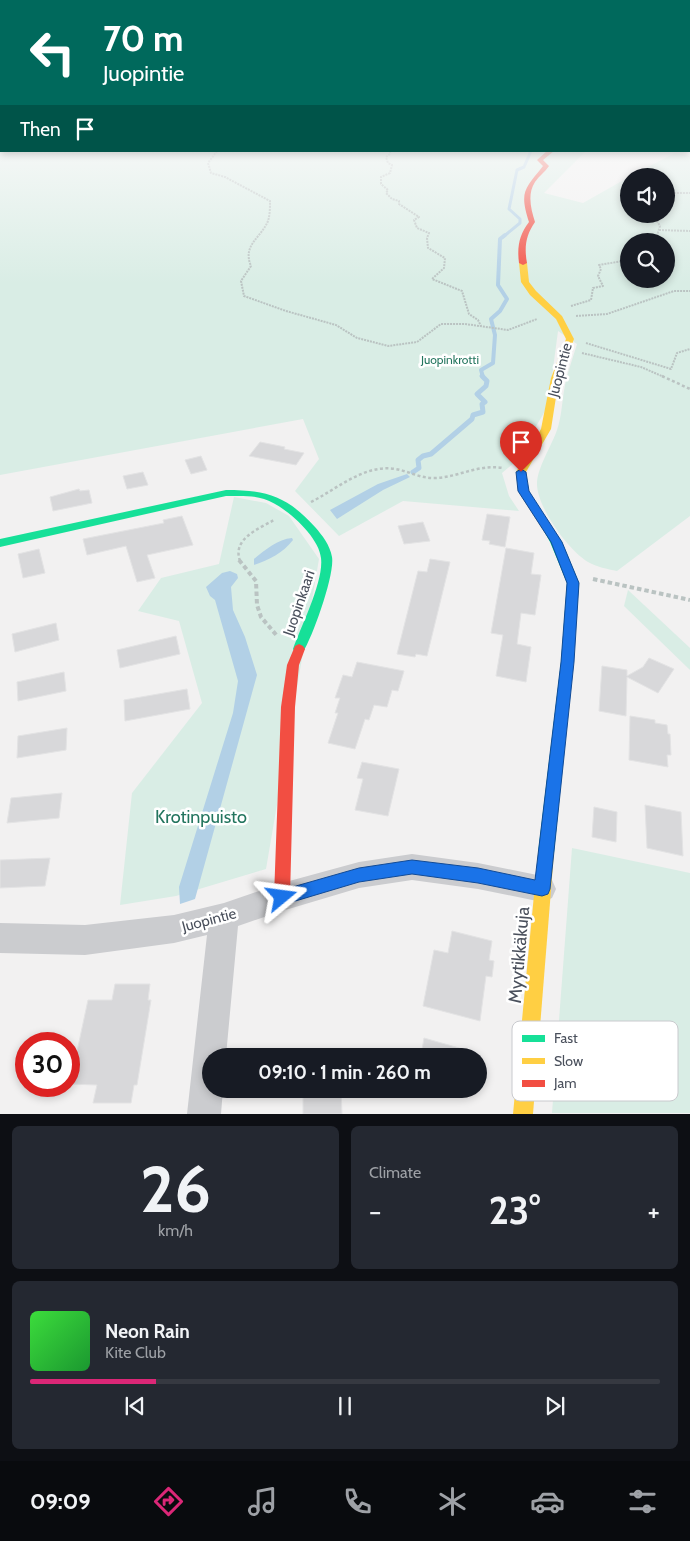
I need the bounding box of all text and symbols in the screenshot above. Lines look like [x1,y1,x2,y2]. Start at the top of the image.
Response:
text: 70 m [103,17,184,60]
icon: left [20,20,85,85]
text: Juopintie [103,60,184,87]
icon: arrive [71,115,99,143]
text: Then [20,118,61,141]
map controls [620,168,675,288]
button: sound [620,168,675,223]
button: search [620,233,675,288]
street label: Juopintie [544,341,576,400]
park label: Juopinkrotti [420,352,479,367]
pin [500,421,542,472]
icon: arrive [507,428,535,456]
street label: Juopinkaari [279,568,319,639]
park label: Krotinpuisto [155,806,247,828]
position arrow [255,870,307,922]
street label: Juopintie [179,904,238,936]
street label: Myytikkäkuja [504,905,534,1004]
legend [512,1021,678,1101]
text: Fast [554,1029,578,1047]
speed limit sign: 30 [15,1032,80,1097]
text: Slow [554,1052,583,1070]
text: 09:10 · 1 min · 260 m [258,1061,431,1084]
text: Jam [553,1074,576,1092]
text: 26 [140,1149,211,1228]
text: Climate [369,1163,421,1182]
text: 23° [489,1187,540,1234]
text: − [369,1194,381,1228]
text: + [648,1194,660,1228]
text: km/h [158,1221,193,1240]
text: Neon Rain [105,1320,190,1343]
text: Kite Club [105,1343,166,1362]
icon: previous [121,1392,149,1420]
icon: pause [331,1392,359,1420]
icon: next [541,1392,569,1420]
icon: directions [151,1484,186,1519]
icon: music [245,1484,280,1519]
icon: phone [340,1484,375,1519]
icon: climate [435,1484,470,1519]
icon: car [530,1484,565,1519]
icon: filters [625,1484,660,1519]
text: 09:09 [30,1488,91,1515]

